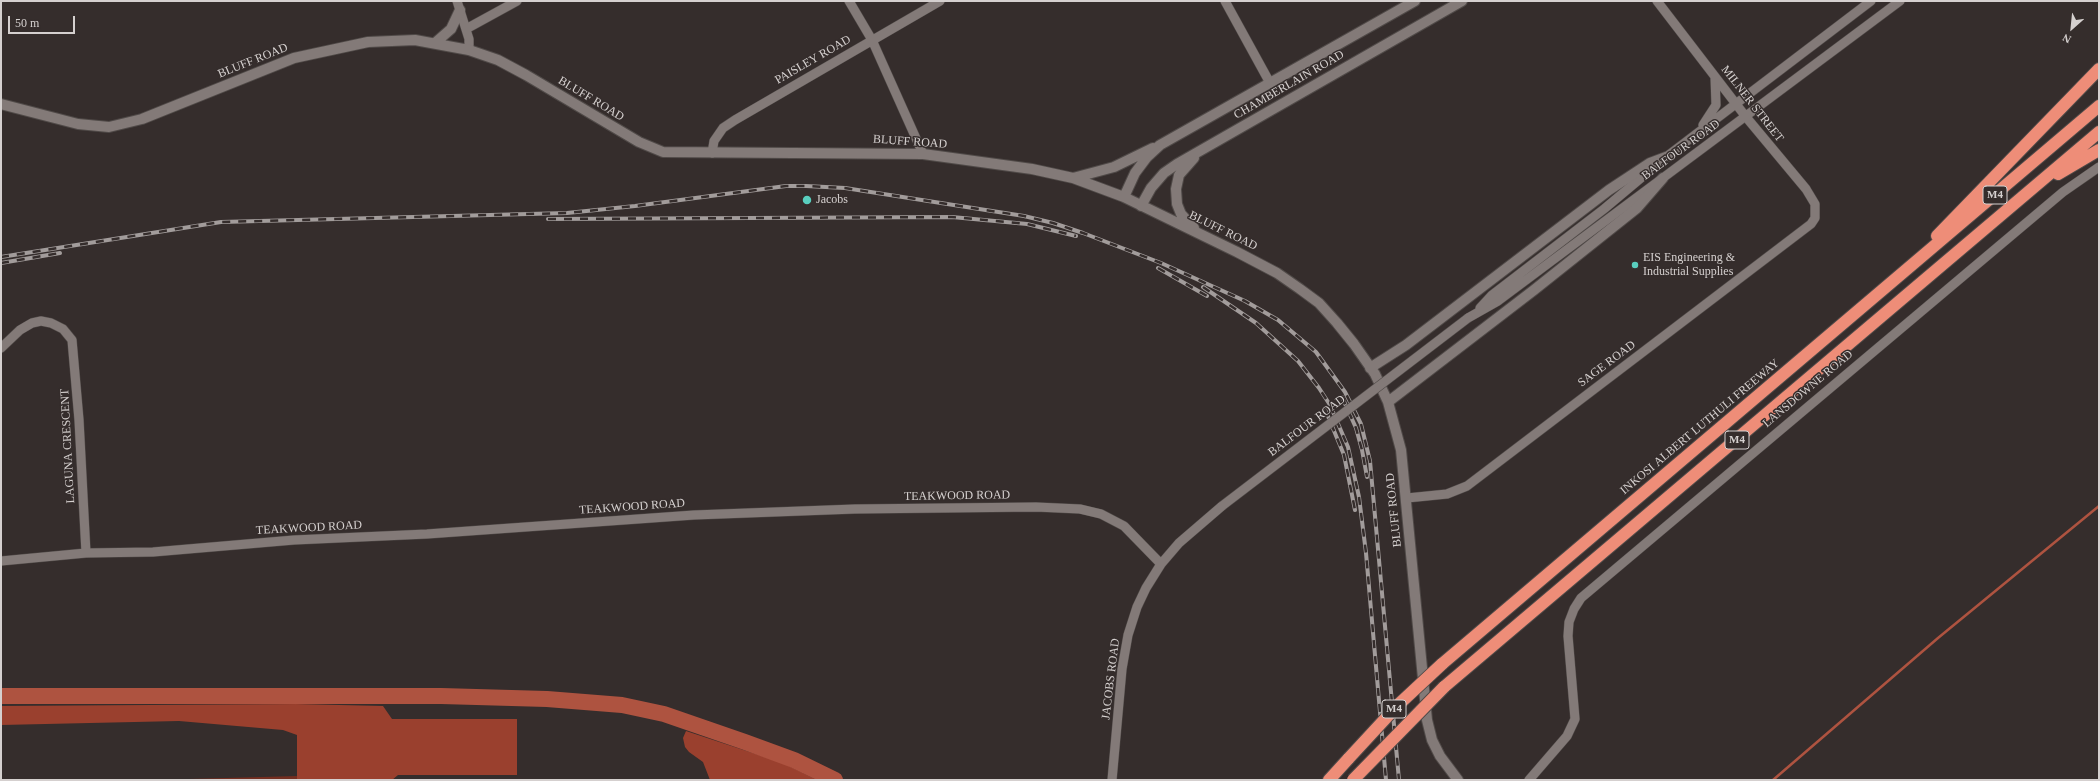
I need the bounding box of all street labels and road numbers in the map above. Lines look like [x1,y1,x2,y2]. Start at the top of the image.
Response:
street label: PAISLEY ROAD [772,32,854,88]
street label: BLUFF ROAD [216,40,290,82]
street label: CHAMBERLAIN ROAD [1231,48,1347,122]
street label: MILNER STREET [1718,63,1786,145]
street label: BLUFF ROAD [555,74,627,124]
street label: BALFOUR ROAD [1639,117,1723,183]
street label: BLUFF ROAD [872,132,948,152]
road number: M4 [1983,186,2007,204]
street label: BLUFF ROAD [1186,208,1260,254]
street label: SAGE ROAD [1575,338,1639,390]
street label: LANSDOWNE ROAD [1760,347,1856,431]
street label: INKOSI ALBERT LUTHULI FREEWAY [1618,356,1782,498]
street label: LAGUNA CRESCENT [58,388,78,504]
street label: BALFOUR ROAD [1266,392,1348,460]
road number: M4 [1725,431,1749,449]
street label: BLUFF ROAD [1383,472,1405,548]
street label: TEAKWOOD ROAD [904,488,1010,504]
street label: TEAKWOOD ROAD [578,496,686,518]
street label: TEAKWOOD ROAD [256,518,362,538]
street label: JACOBS ROAD [1099,638,1123,720]
road number: M4 [1382,700,1406,718]

